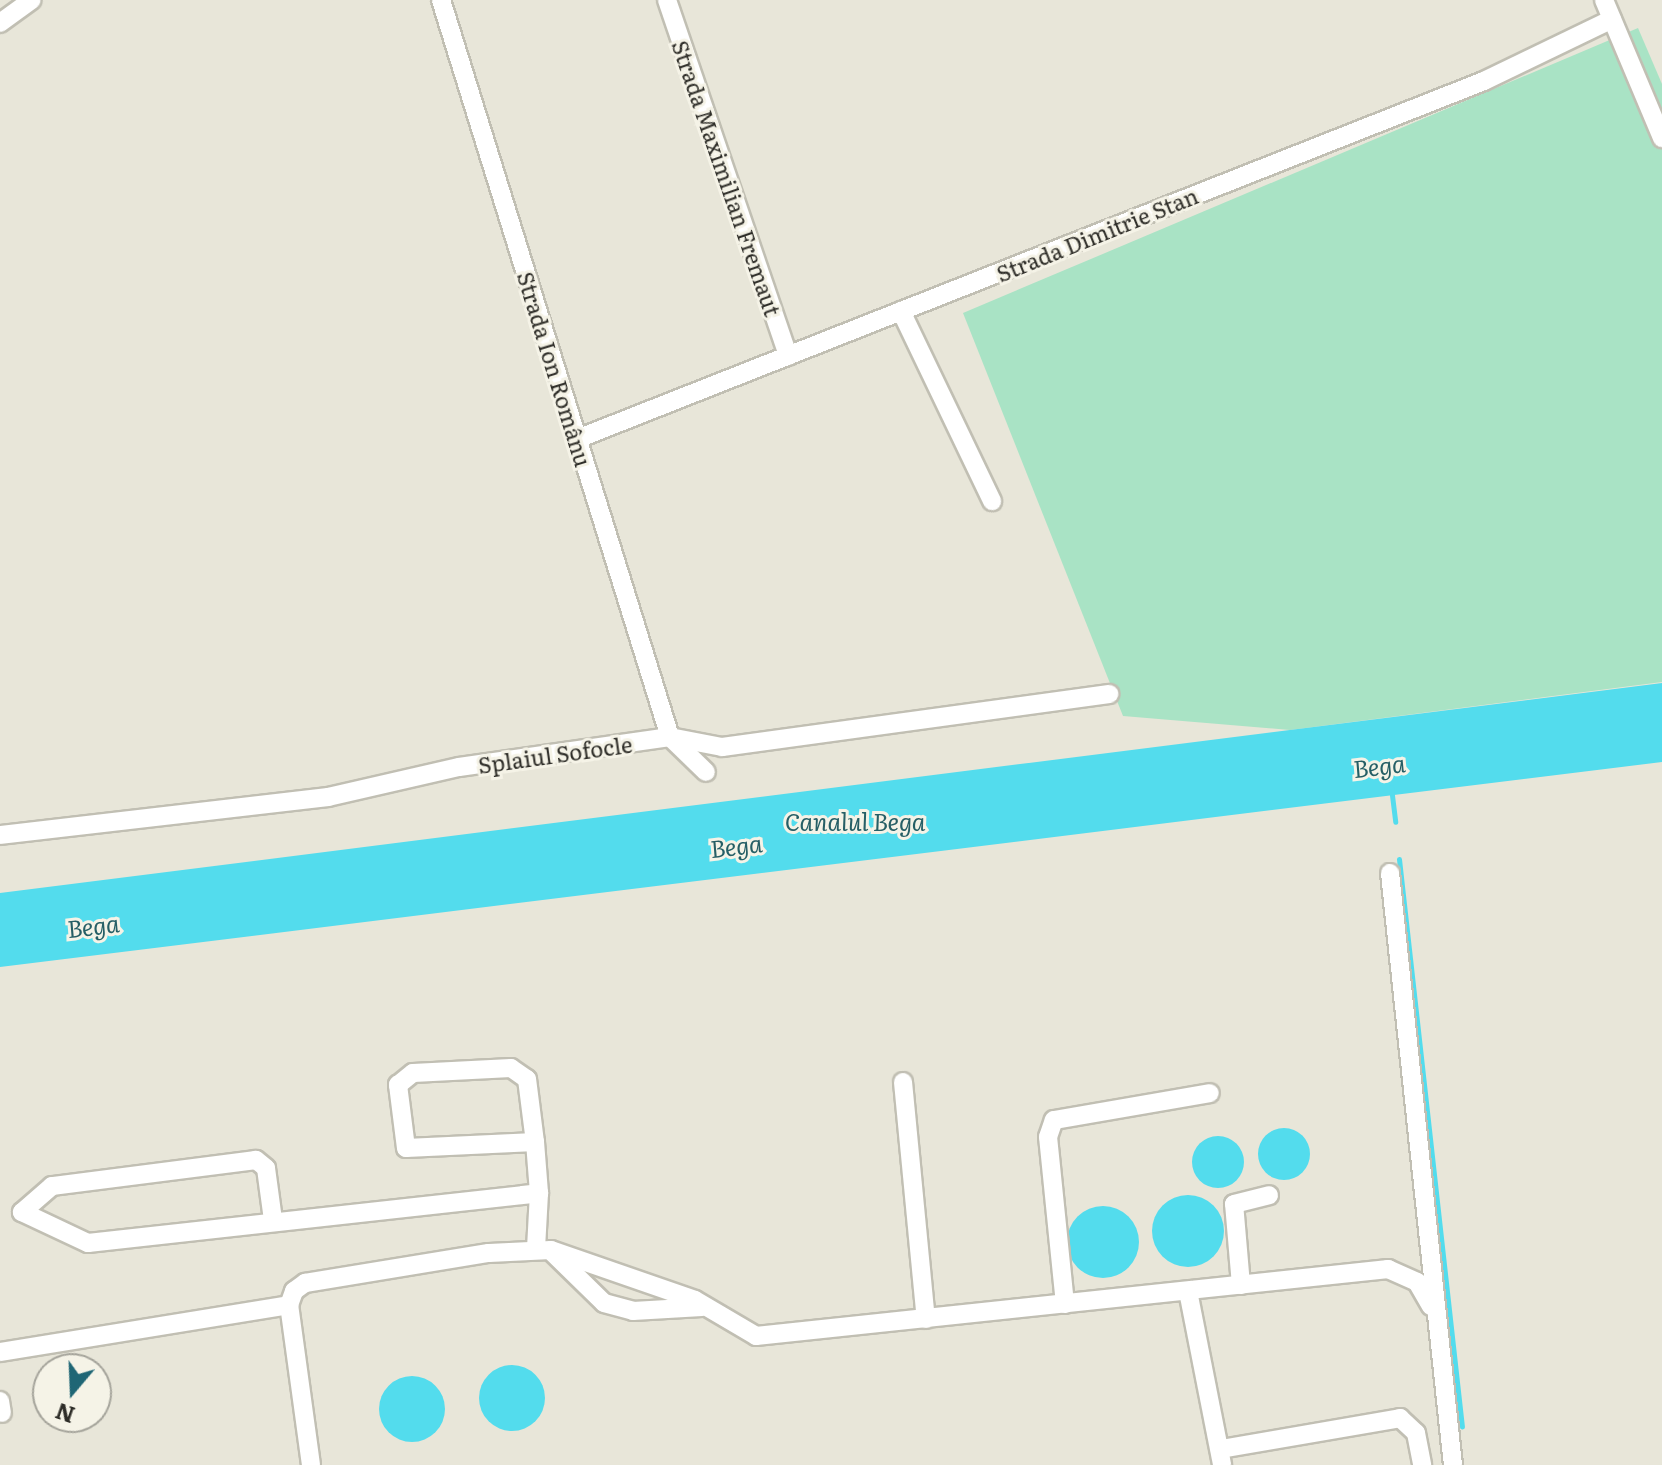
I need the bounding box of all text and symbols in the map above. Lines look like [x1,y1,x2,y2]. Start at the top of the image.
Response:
street label: Strada Maximilian Fremaut [667,37,787,319]
street label: Strada Dimitrie Stan [992,181,1202,287]
street label: Strada Ion Românu [513,268,597,470]
street label: Splaiul Sofocle [476,730,634,778]
water label: Bega [1351,748,1407,782]
water label: Canalul Bega [785,807,925,835]
water label: Bega [708,828,764,862]
water label: Bega [65,908,121,942]
north arrow [32,1353,112,1433]
text: N [51,1396,79,1433]

